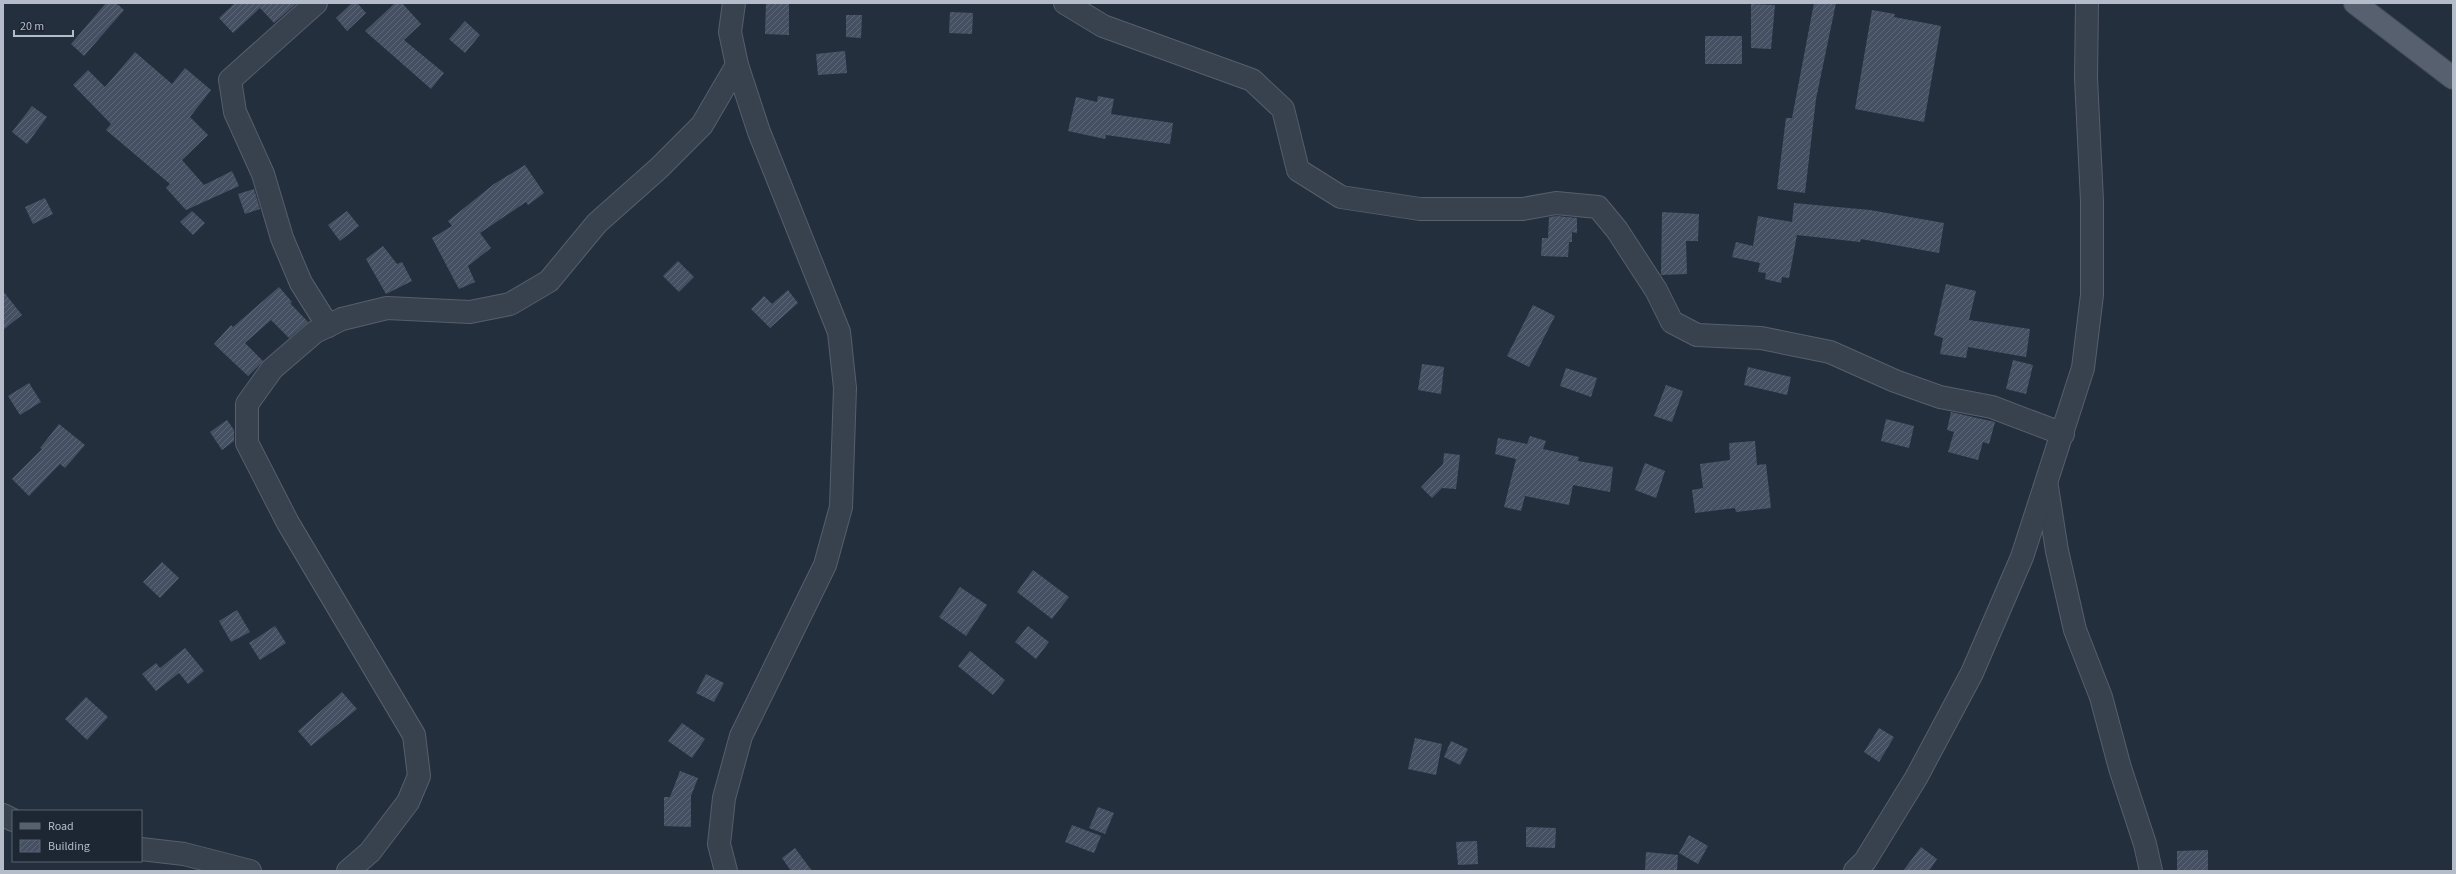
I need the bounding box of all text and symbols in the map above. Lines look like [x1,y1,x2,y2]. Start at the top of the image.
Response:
scale bar [14,12,73,38]
text: 20 m [20,18,44,35]
legend [12,810,142,862]
text: Road [48,818,74,835]
text: Building [48,838,90,855]

